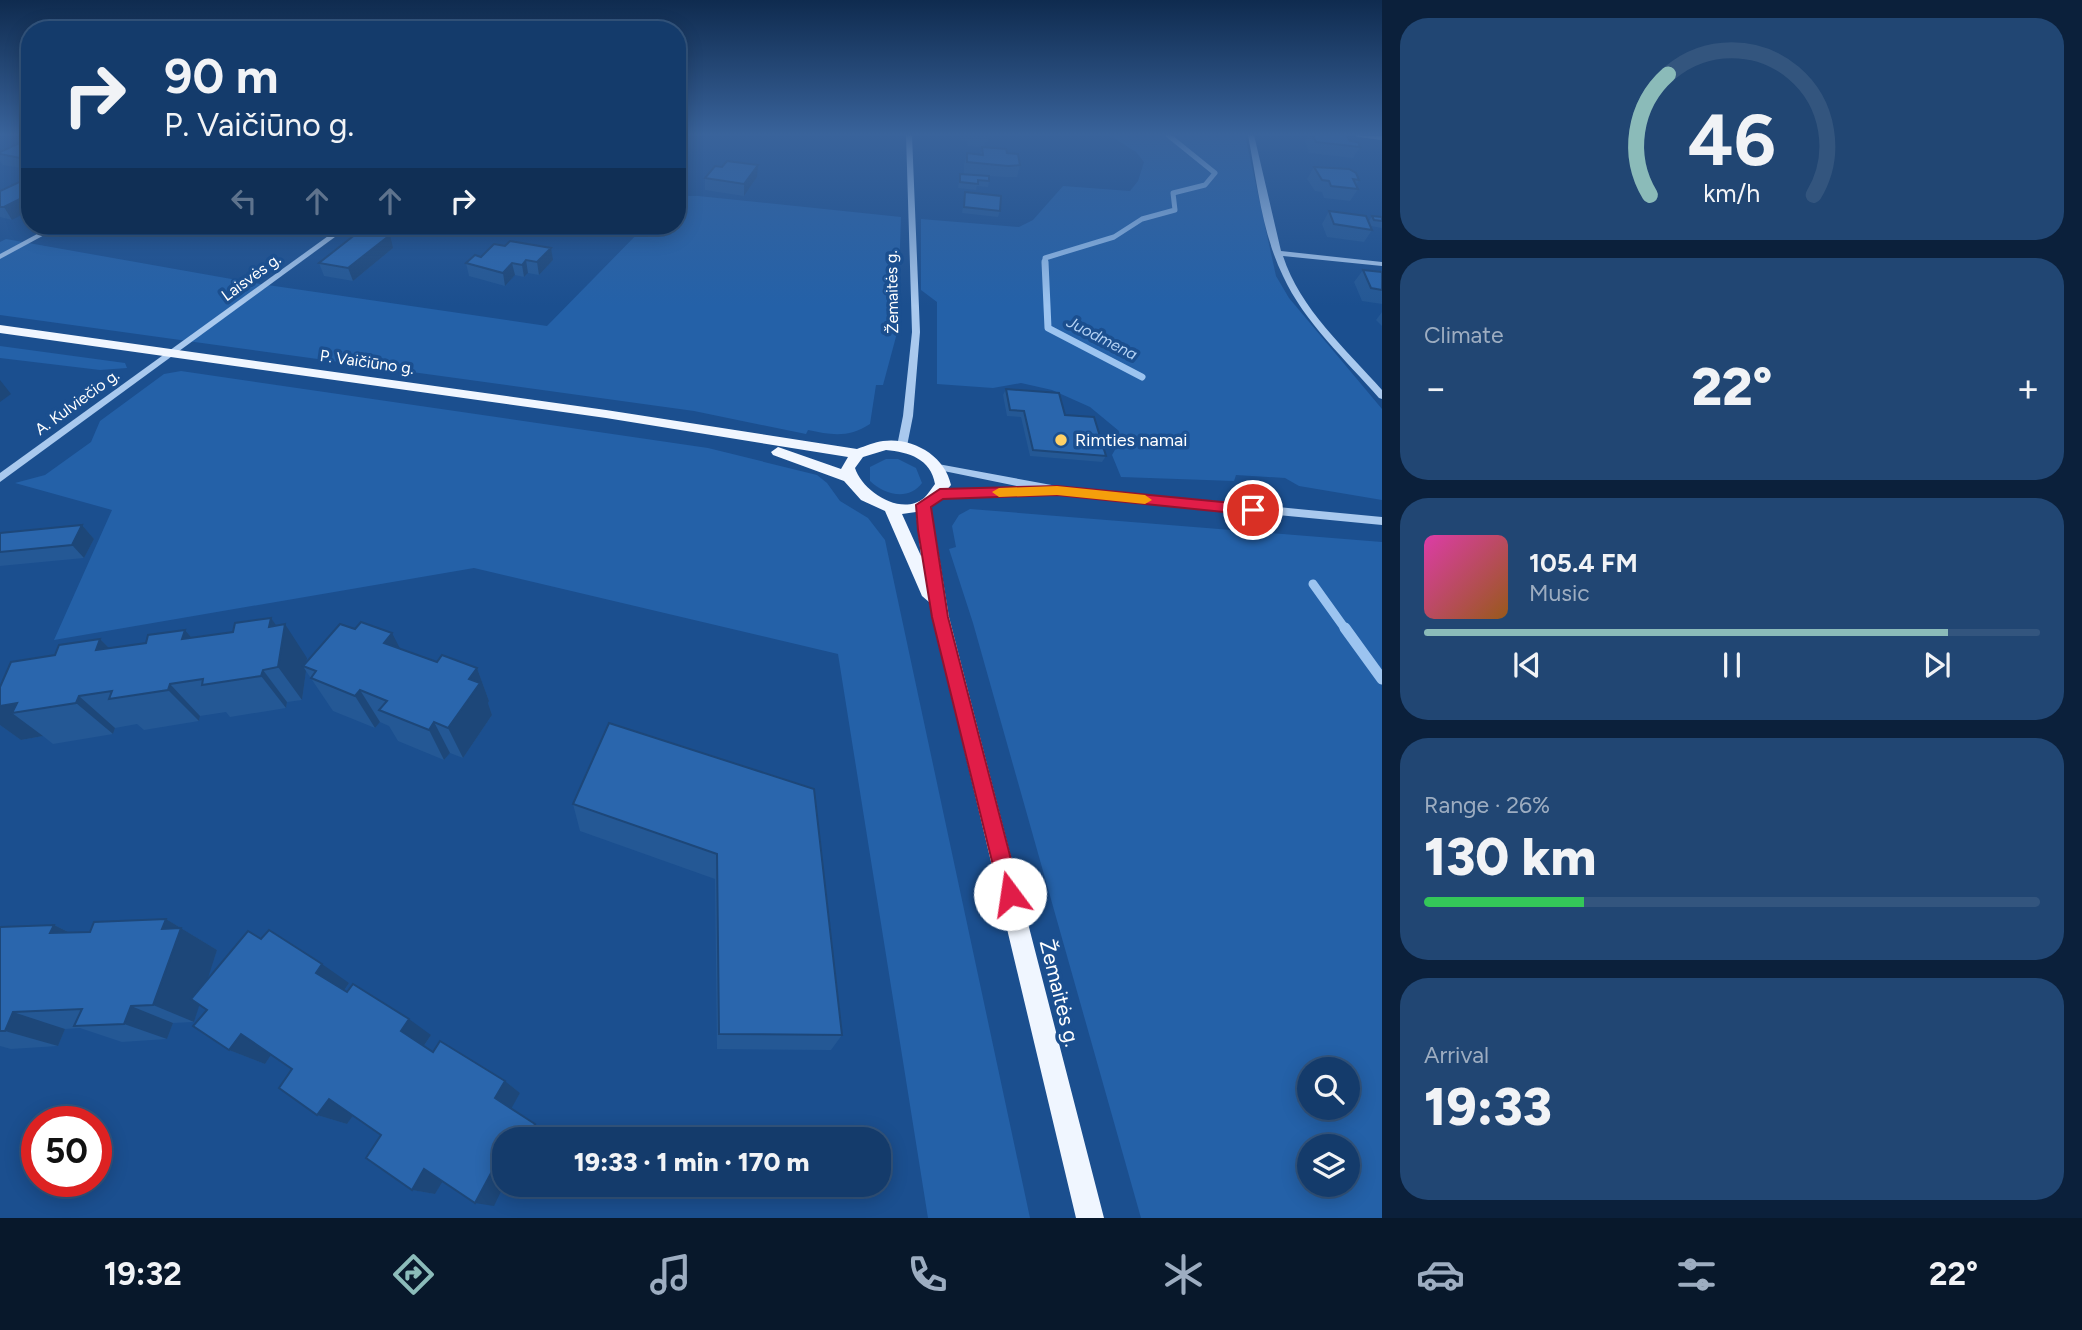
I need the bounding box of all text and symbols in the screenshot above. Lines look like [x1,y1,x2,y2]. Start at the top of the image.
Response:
text: 90 m [164,46,279,105]
icon: right [49,49,140,140]
text: 46 [1688,96,1776,183]
text: P. Vaičiūno g. [164,106,354,144]
text: km/h [1703,178,1761,208]
icon: left [225,182,263,220]
icon: ahead [298,182,336,220]
icon: ahead [371,182,409,220]
icon: right [444,182,482,220]
street label: Laisvės g. [218,249,284,305]
street label: Žemaitės g. [882,250,902,334]
water label: Juodmena [1063,312,1140,364]
text: Climate [1424,321,1503,349]
street label: P. Vaičiūno g. [319,346,415,378]
text: 22° [1691,356,1773,418]
street label: A. Kulviečio g. [31,365,123,439]
text: − [1424,365,1448,411]
text: + [2016,365,2040,411]
place label: Rimties namai [1075,429,1187,451]
marker: Rimties namai [1053,432,1069,448]
pin [1223,480,1283,540]
icon: arrive [1234,491,1272,529]
text: 105.4 FM [1529,547,1638,579]
text: Music [1529,579,1590,607]
icon: previous [1508,646,1546,684]
icon: pause [1713,646,1751,684]
icon: next [1918,646,1956,684]
text: Range · 26% [1424,791,1550,819]
text: 130 km [1424,826,1596,888]
position arrow [973,857,1047,931]
street label: Žemaitės g. [1035,937,1085,1049]
text: Arrival [1424,1041,1489,1069]
map controls [1297,1057,1360,1197]
button: search [1297,1057,1360,1120]
text: 19:33 [1424,1076,1552,1138]
speed limit sign: 50 [21,1106,112,1197]
button: layers [1297,1134,1360,1197]
text: 19:33 · 1 min · 170 m [574,1146,809,1178]
icon: directions [389,1250,438,1299]
icon: music [646,1250,695,1299]
icon: phone [903,1250,952,1299]
icon: climate [1159,1250,1208,1299]
icon: car [1416,1250,1465,1299]
icon: filters [1672,1250,1721,1299]
text: 19:32 [104,1255,182,1293]
text: 22° [1929,1255,1978,1293]

